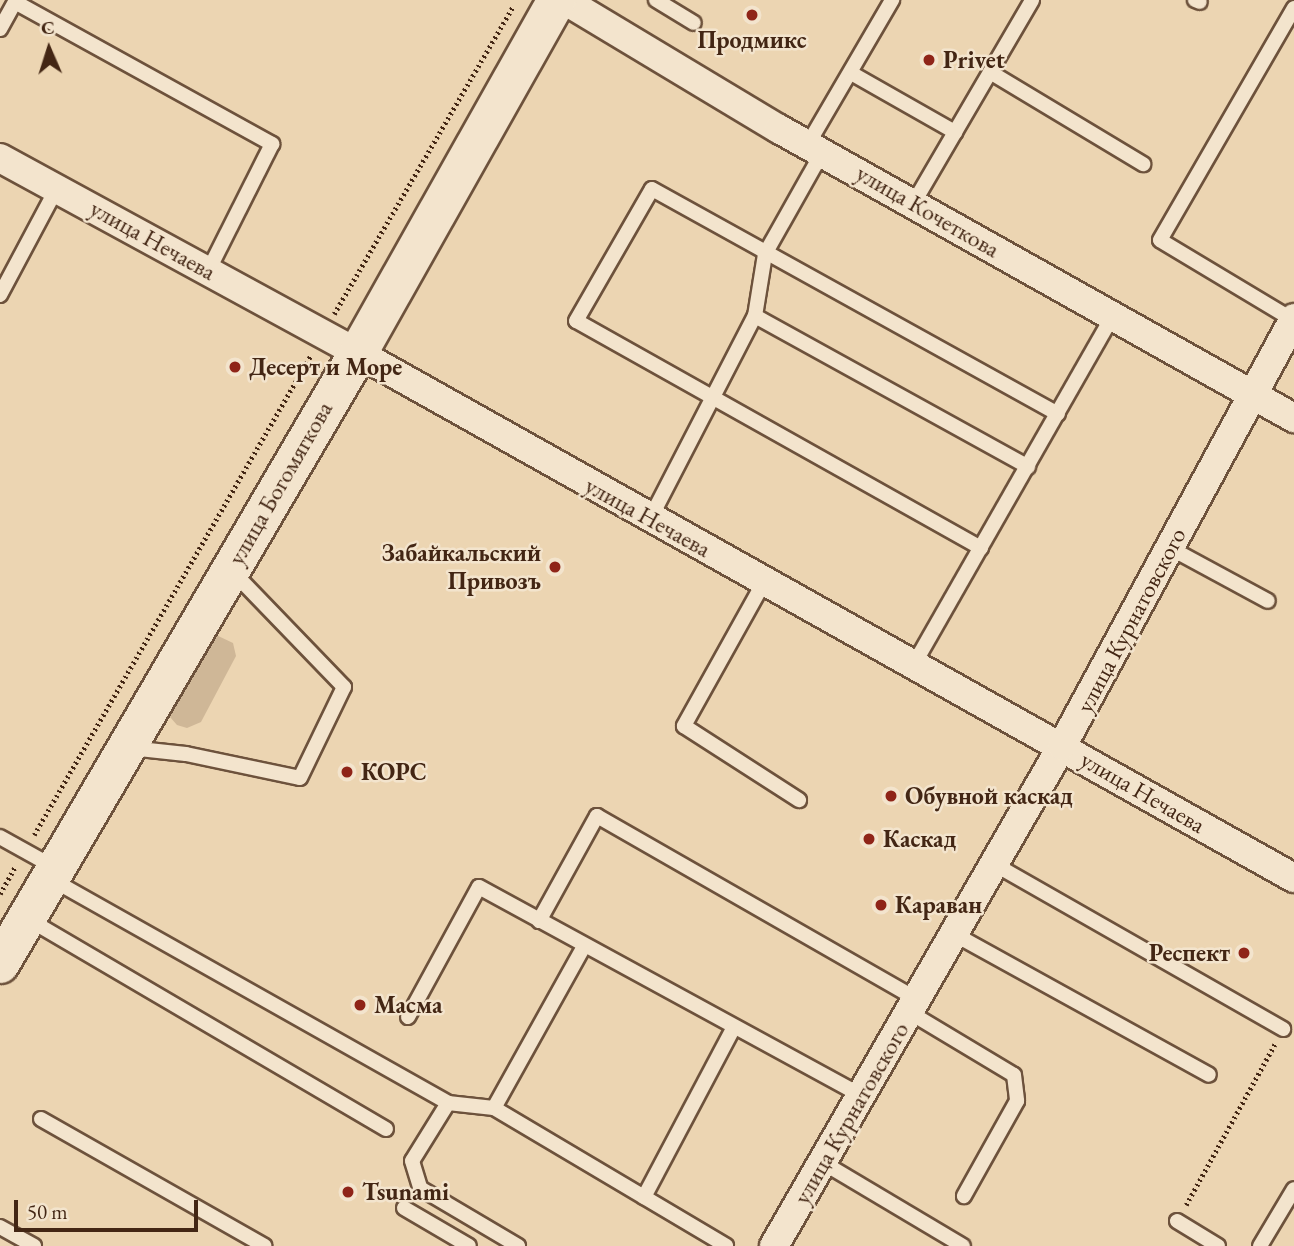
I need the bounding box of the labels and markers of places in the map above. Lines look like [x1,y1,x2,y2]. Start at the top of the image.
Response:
marker: Продмикс [744,7,760,23]
place label: Продмикс [697,26,807,54]
place label: Privet [943,46,1005,74]
marker: Privet [921,52,937,68]
place label: Десерт и Море [249,353,402,381]
marker: Десерт и Море [227,359,243,375]
place label: Забайкальский Привозъ [381,539,541,595]
marker: Забайкальский Привозъ [547,559,563,575]
place label: КОРС [361,758,427,786]
marker: КОРС [339,764,355,780]
place label: Обувной каскад [905,782,1073,810]
marker: Обувной каскад [883,788,899,804]
place label: Каскад [883,825,956,853]
marker: Каскад [861,831,877,847]
place label: Караван [895,891,982,919]
marker: Караван [873,897,889,913]
place label: Респект [1149,939,1230,967]
marker: Респект [1236,945,1252,961]
place label: Масма [374,991,443,1019]
marker: Масма [352,997,368,1013]
place label: Tsunami [362,1178,449,1206]
marker: Tsunami [340,1184,356,1200]

